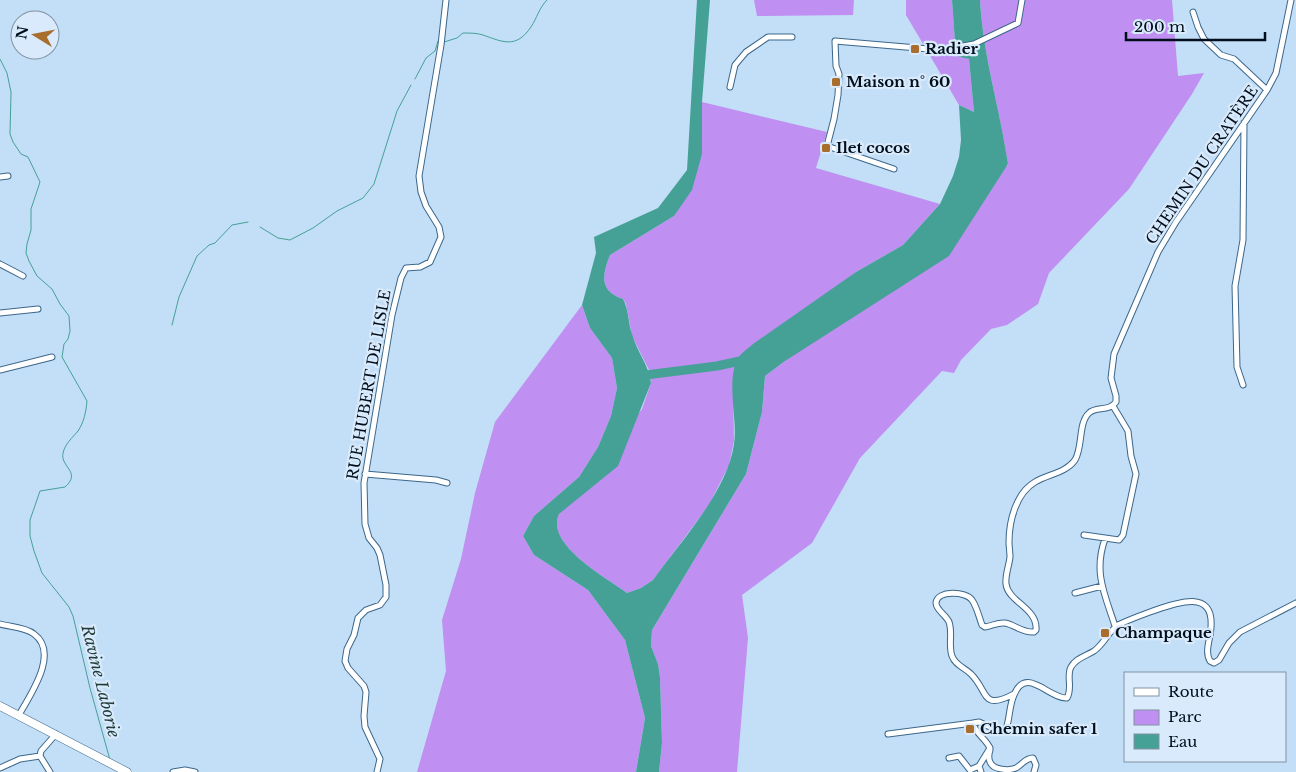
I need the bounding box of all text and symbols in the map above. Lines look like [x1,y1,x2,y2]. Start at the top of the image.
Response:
north arrow [10,10,60,60]
scale bar [1126,10,1265,42]
text: 200 m [1134,17,1185,36]
text: N [12,25,32,41]
place label: Radier [925,39,978,58]
marker: Radier [909,43,921,55]
place label: Maison n° 60 [846,72,950,91]
marker: Maison n° 60 [830,76,842,88]
street label: CHEMIN DU CRATÈRE [1141,82,1262,248]
place label: Ilet cocos [836,138,910,157]
marker: Ilet cocos [820,142,832,154]
street label: RUE HUBERT DE LISLE [342,288,395,482]
water label: Ravine Laborie [77,622,125,740]
place label: Champaque [1115,623,1212,642]
marker: Champaque [1099,627,1111,639]
legend [1124,672,1286,762]
text: Route [1168,682,1214,701]
text: Parc [1168,707,1201,726]
place label: Chemin safer 1 [980,719,1098,738]
marker: Chemin safer 1 [964,723,976,735]
text: Eau [1168,732,1197,751]

